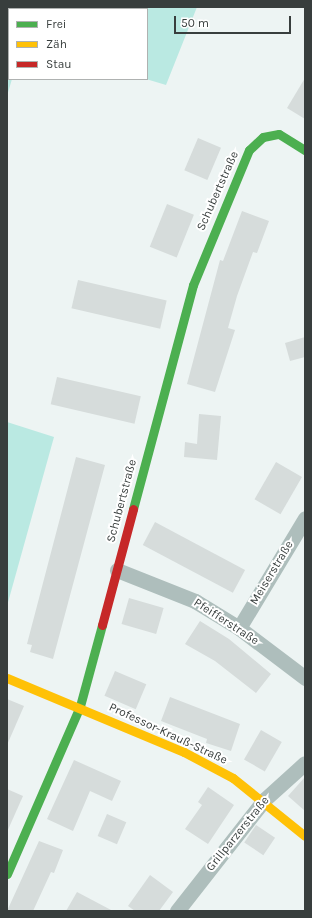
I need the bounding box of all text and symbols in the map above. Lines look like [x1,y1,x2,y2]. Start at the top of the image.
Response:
legend [8,8,148,80]
scale bar [176,8,293,34]
text: 50 m [181,16,209,30]
text: Frei [46,17,66,31]
text: Zäh [46,37,67,51]
text: Stau [46,57,72,71]
street label: Schubertstraße [194,149,242,233]
street label: Schubertstraße [104,458,140,544]
street label: Meiserstraße [247,538,297,608]
street label: Pfeifferstraße [191,596,261,648]
street label: Professor-Krauß-Straße [107,700,229,768]
street label: Grillparzerstraße [204,794,272,874]

